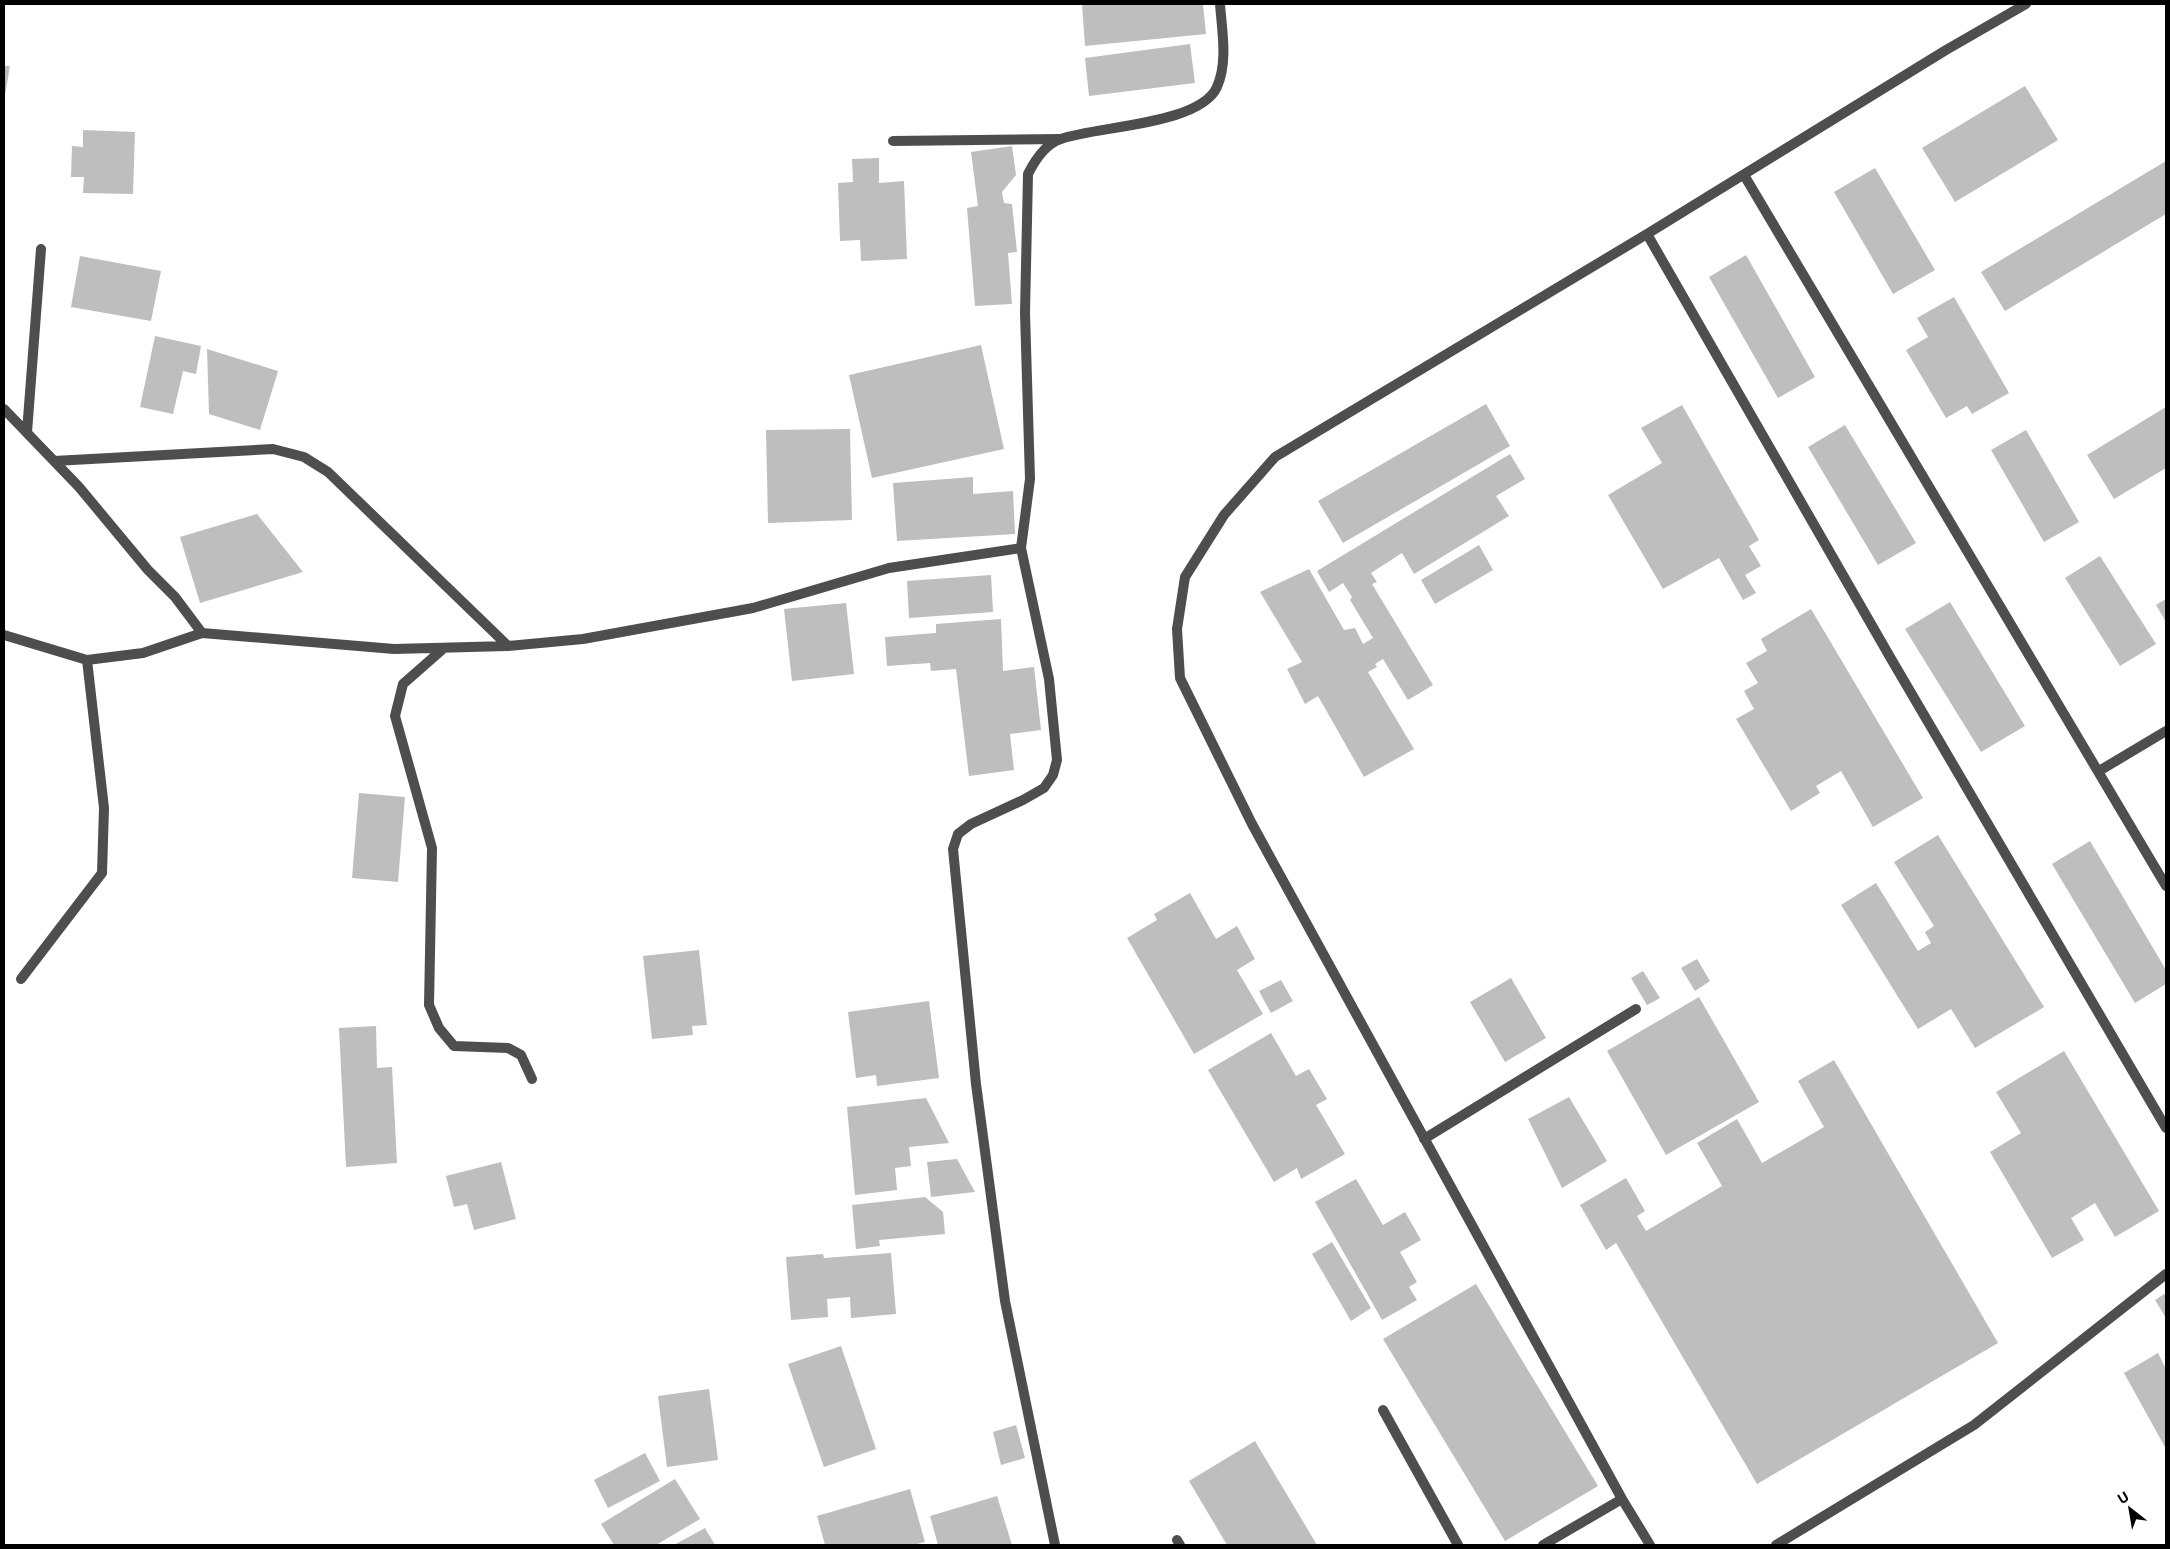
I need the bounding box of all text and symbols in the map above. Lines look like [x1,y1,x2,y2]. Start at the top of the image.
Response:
north arrow [2105,1484,2155,1534]
text: U [2114,1487,2132,1508]

